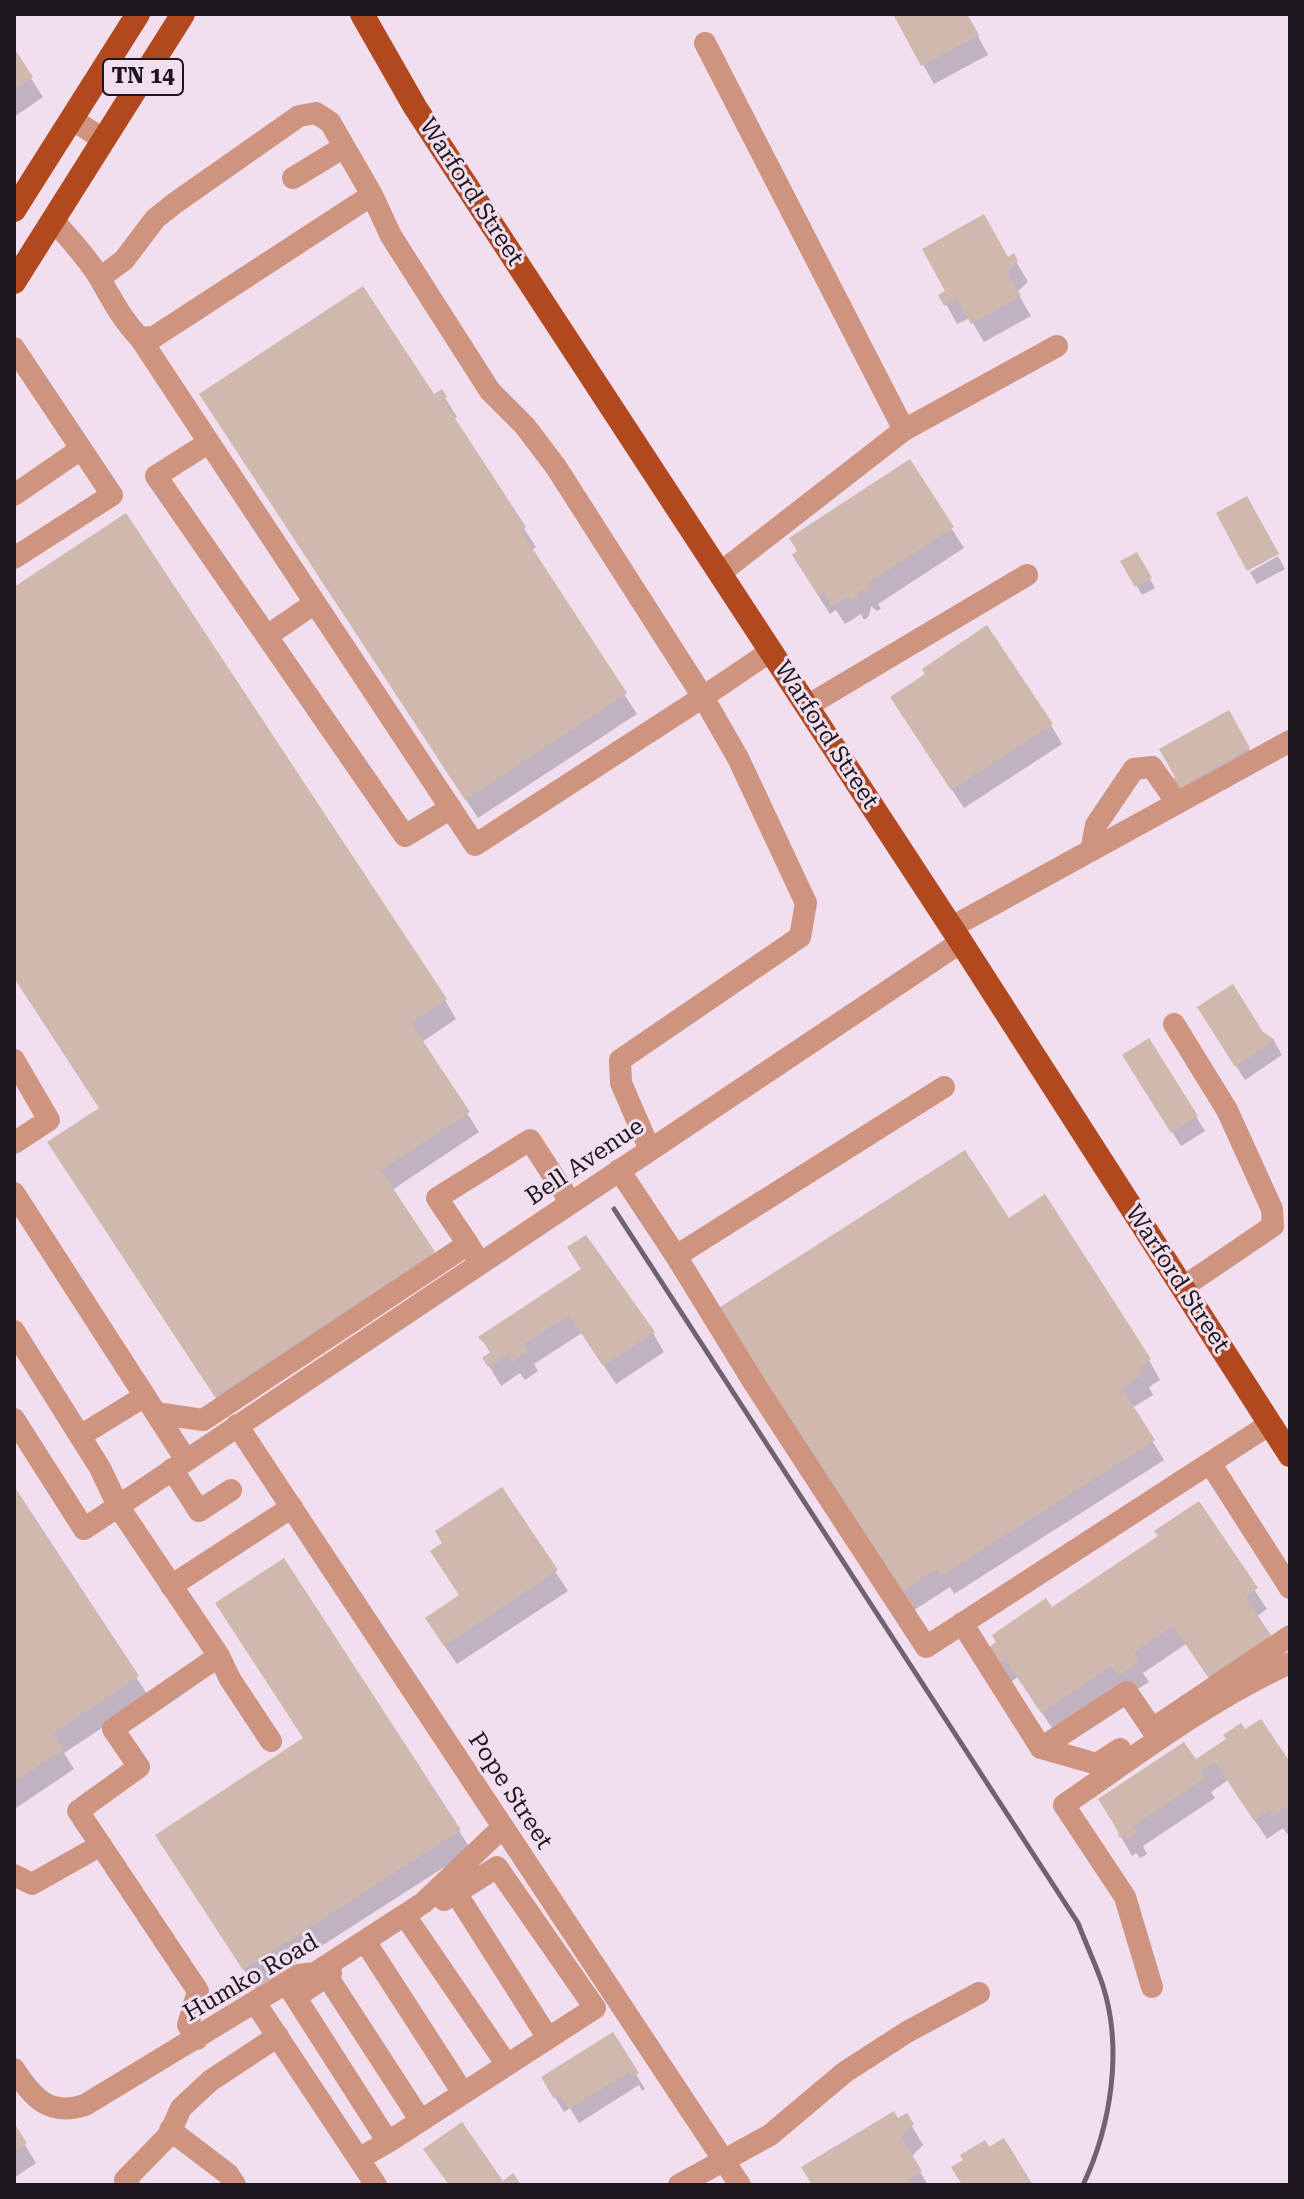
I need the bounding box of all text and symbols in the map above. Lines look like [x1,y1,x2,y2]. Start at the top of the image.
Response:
road number: TN 14 [103,59,183,95]
street label: Warford Street [413,113,529,271]
street label: Warford Street [768,656,884,814]
street label: Bell Avenue [521,1112,649,1212]
street label: Warford Street [1119,1200,1235,1358]
street label: Pope Street [462,1727,558,1855]
street label: Humko Road [179,1928,323,2028]

